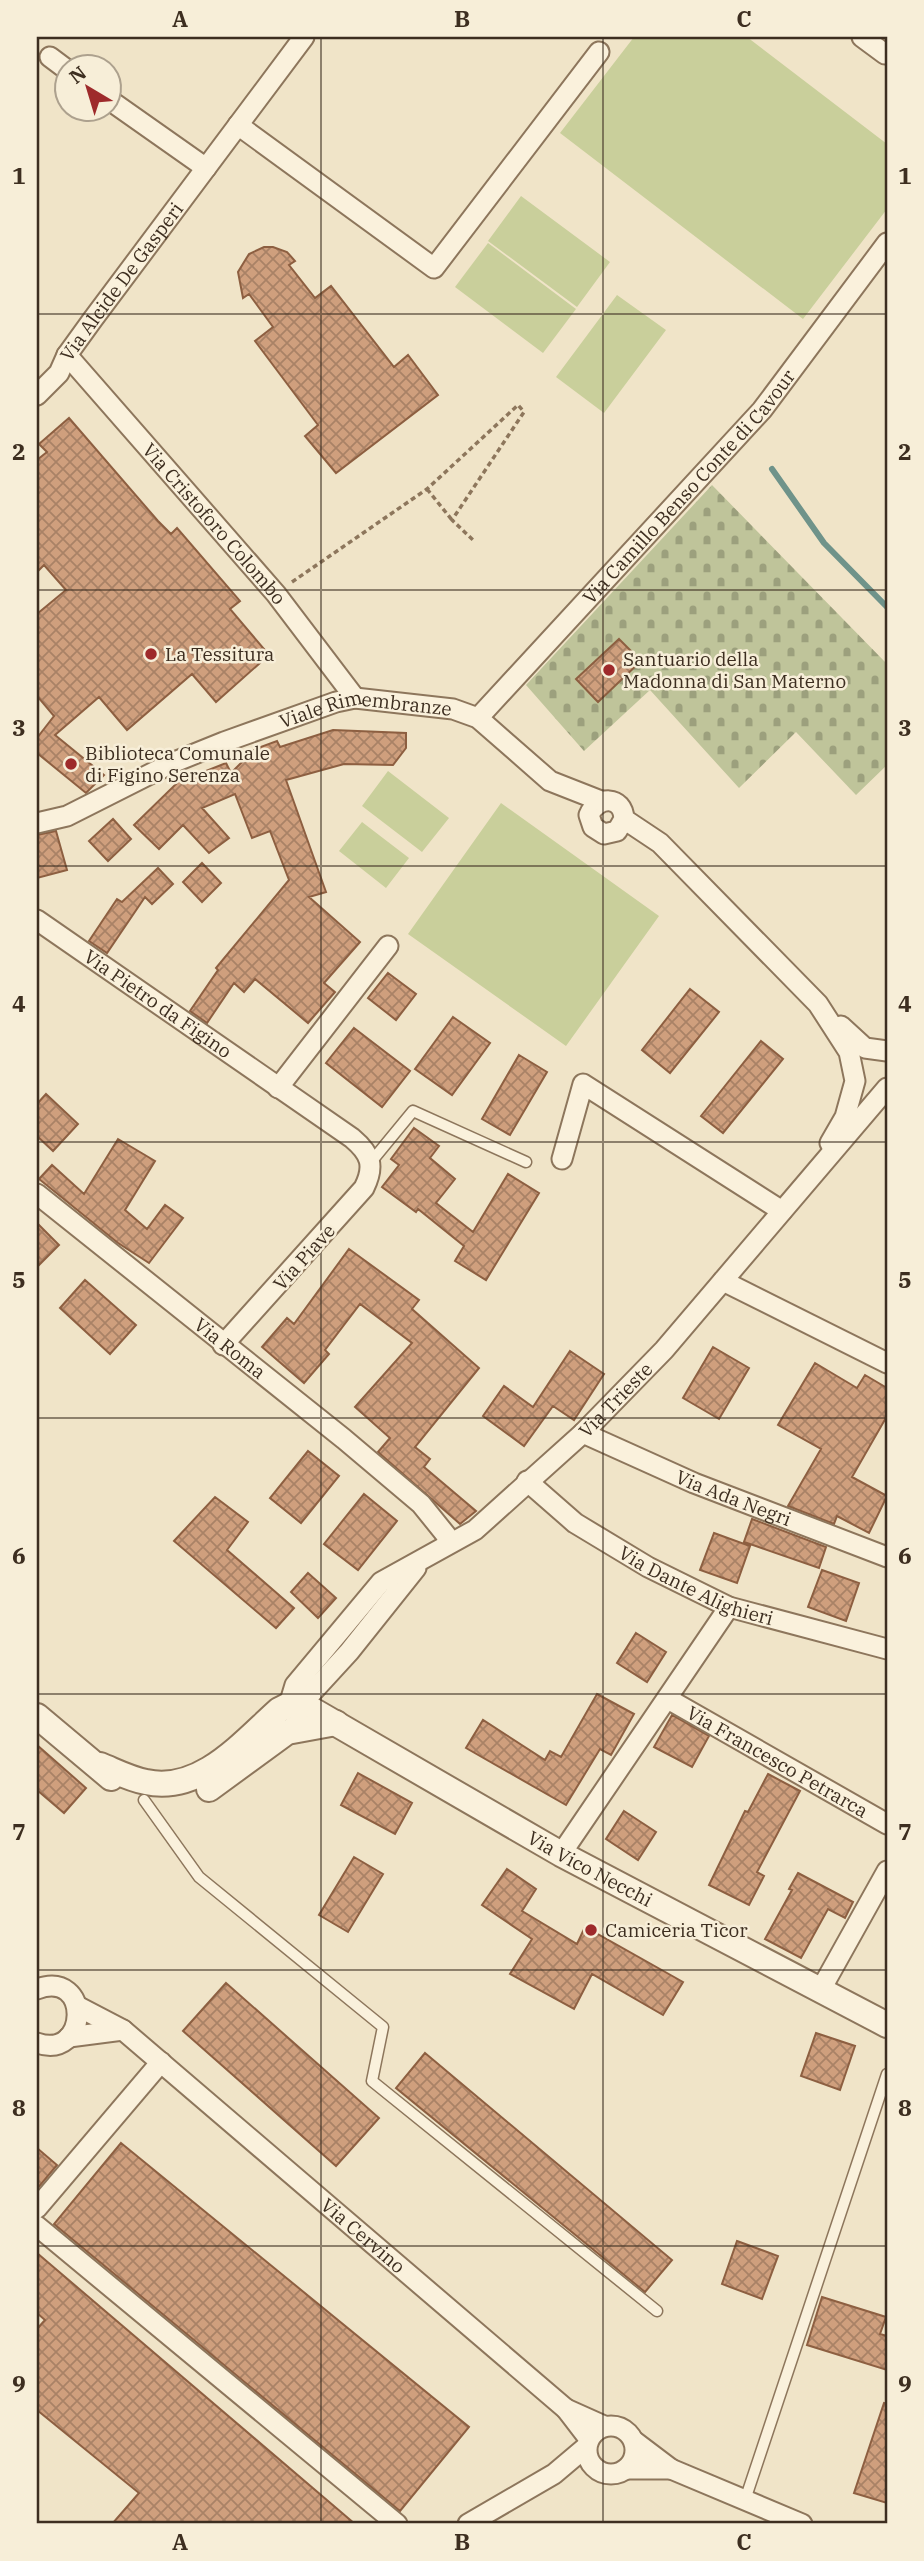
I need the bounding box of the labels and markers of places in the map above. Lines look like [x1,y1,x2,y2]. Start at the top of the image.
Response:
place label: La Tessitura [165,642,274,666]
marker: La Tessitura [143,646,159,662]
place label: Santuario della Madonna di San Materno [623,647,846,693]
marker: Santuario della Madonna di San Materno [601,662,617,678]
place label: Biblioteca Comunale di Figino Serenza [85,741,270,787]
marker: Biblioteca Comunale di Figino Serenza [63,756,79,772]
place label: Camiceria Ticor [605,1918,748,1942]
marker: Camiceria Ticor [583,1922,599,1938]

